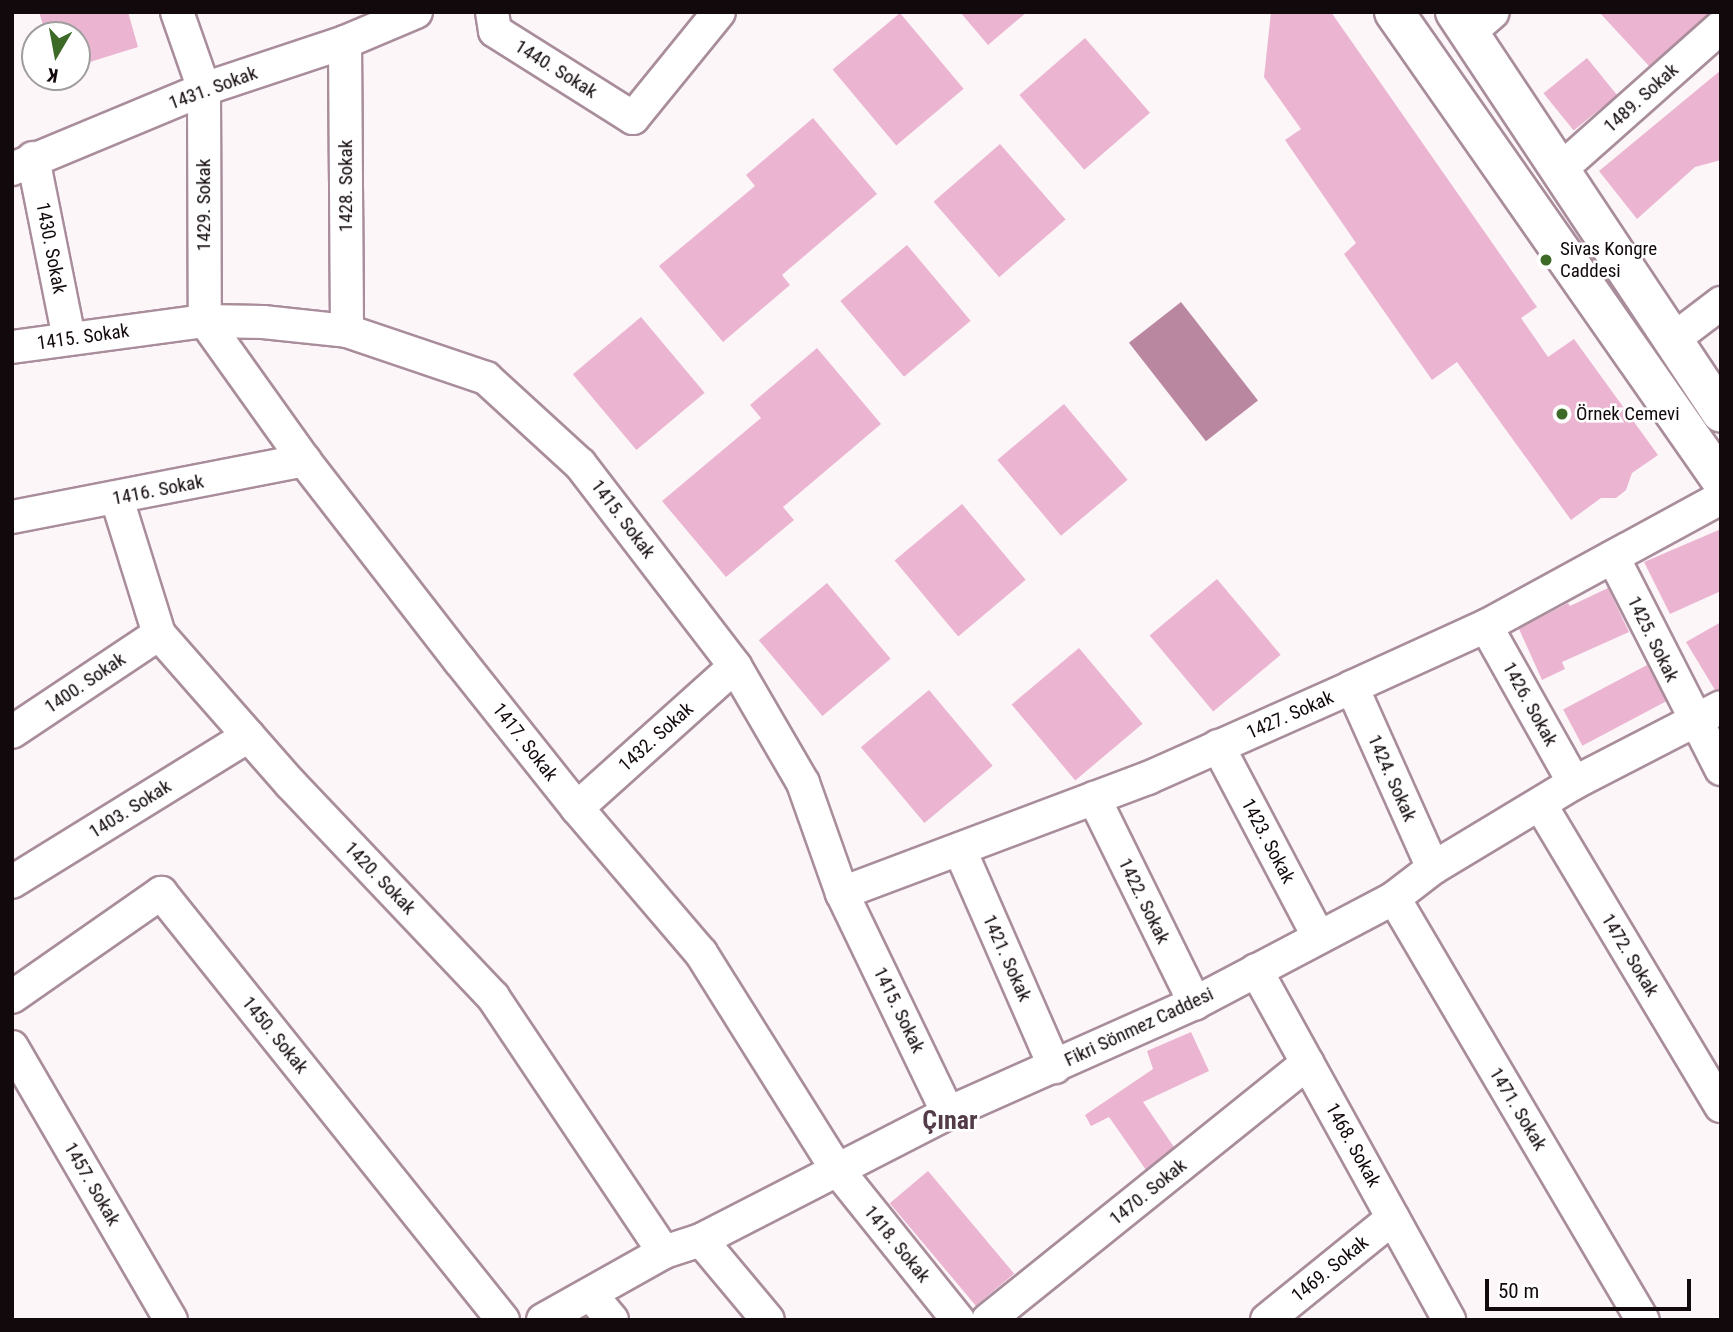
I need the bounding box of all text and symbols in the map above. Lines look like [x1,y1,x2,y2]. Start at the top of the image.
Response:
north arrow [21,21,91,91]
street label: 1440. Sokak [511,35,601,103]
street label: 1489. Sokak [1599,59,1683,137]
street label: 1431. Sokak [166,61,260,115]
text: K [45,63,60,87]
street label: 1428. Sokak [335,140,357,232]
street label: 1429. Sokak [193,159,215,251]
street label: 1430. Sokak [31,200,71,296]
place label: Sivas Kongre Caddesi [1560,238,1657,282]
marker: Sivas Kongre Caddesi [1538,252,1554,268]
street label: 1415. Sokak [36,319,130,355]
place label: Örnek Cemevi [1576,403,1679,425]
marker: Örnek Cemevi [1554,406,1570,422]
street label: 1416. Sokak [110,470,206,510]
street label: 1415. Sokak [586,475,660,563]
street label: 1425. Sokak [1622,592,1684,686]
street label: 1400. Sokak [40,648,130,718]
street label: 1426. Sokak [1498,658,1562,750]
street label: 1427. Sokak [1243,686,1337,744]
street label: 1432. Sokak [614,698,698,776]
street label: 1417. Sokak [488,699,562,785]
street label: 1424. Sokak [1363,731,1421,825]
street label: 1403. Sokak [85,775,175,843]
street label: 1423. Sokak [1236,795,1300,887]
street label: 1420. Sokak [340,837,420,919]
street label: 1422. Sokak [1113,854,1175,948]
street label: 1472. Sokak [1596,909,1664,1001]
street label: 1421. Sokak [978,911,1036,1005]
street label: 1415. Sokak [868,963,930,1057]
street label: Fikri Sönmez Caddesi [1061,982,1217,1072]
street label: 1450. Sokak [237,992,313,1078]
street label: 1471. Sokak [1484,1063,1552,1155]
street label: 1468. Sokak [1321,1099,1385,1191]
district label: Çınar [922,1105,978,1137]
street label: 1457. Sokak [59,1138,125,1230]
street label: 1470. Sokak [1105,1154,1191,1230]
street label: 1418. Sokak [859,1201,935,1287]
street label: 1469. Sokak [1287,1231,1373,1307]
scale bar [1488,1266,1694,1310]
text: 50 m [1498,1279,1539,1303]

